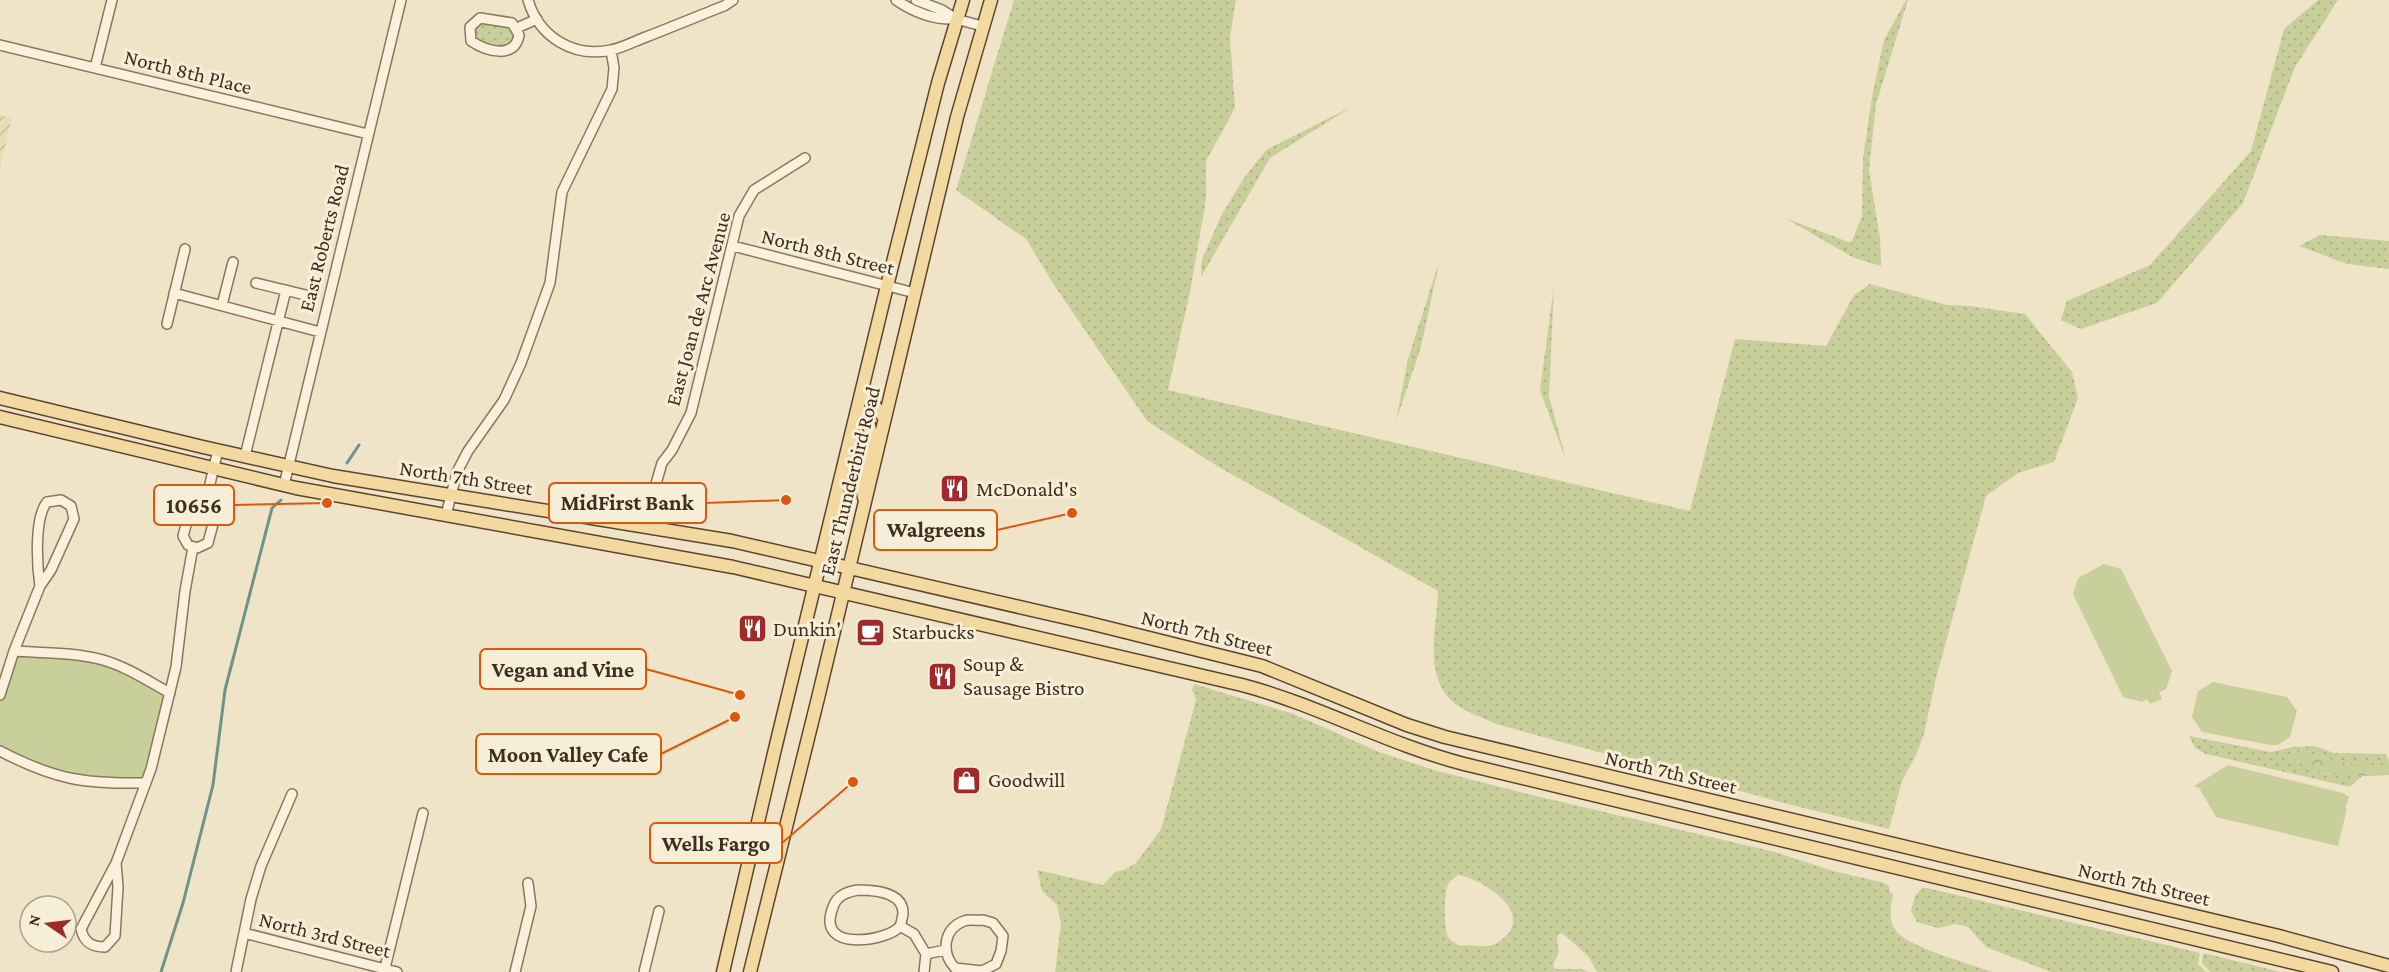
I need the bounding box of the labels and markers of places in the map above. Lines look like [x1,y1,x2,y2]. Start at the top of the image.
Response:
restaurant icon: McDonald's [939,473,971,505]
place label: McDonald's [976,477,1077,501]
callout: MidFirst Bank [549,483,706,523]
callout: 10656 [154,485,234,525]
callout: Walgreens [874,510,997,550]
restaurant icon: Dunkin' [736,613,768,645]
cafe icon: Starbucks [855,616,887,648]
place label: Dunkin' [773,617,841,641]
place label: Starbucks [892,620,974,644]
callout: Vegan and Vine [480,649,646,689]
place label: Soup & Sausage Bistro [963,652,1084,700]
restaurant icon: Soup & Sausage Bistro [926,660,958,692]
callout: Moon Valley Cafe [476,734,661,774]
shop icon: Goodwill [951,764,983,796]
place label: Goodwill [988,768,1065,792]
callout: Wells Fargo [650,823,782,863]

